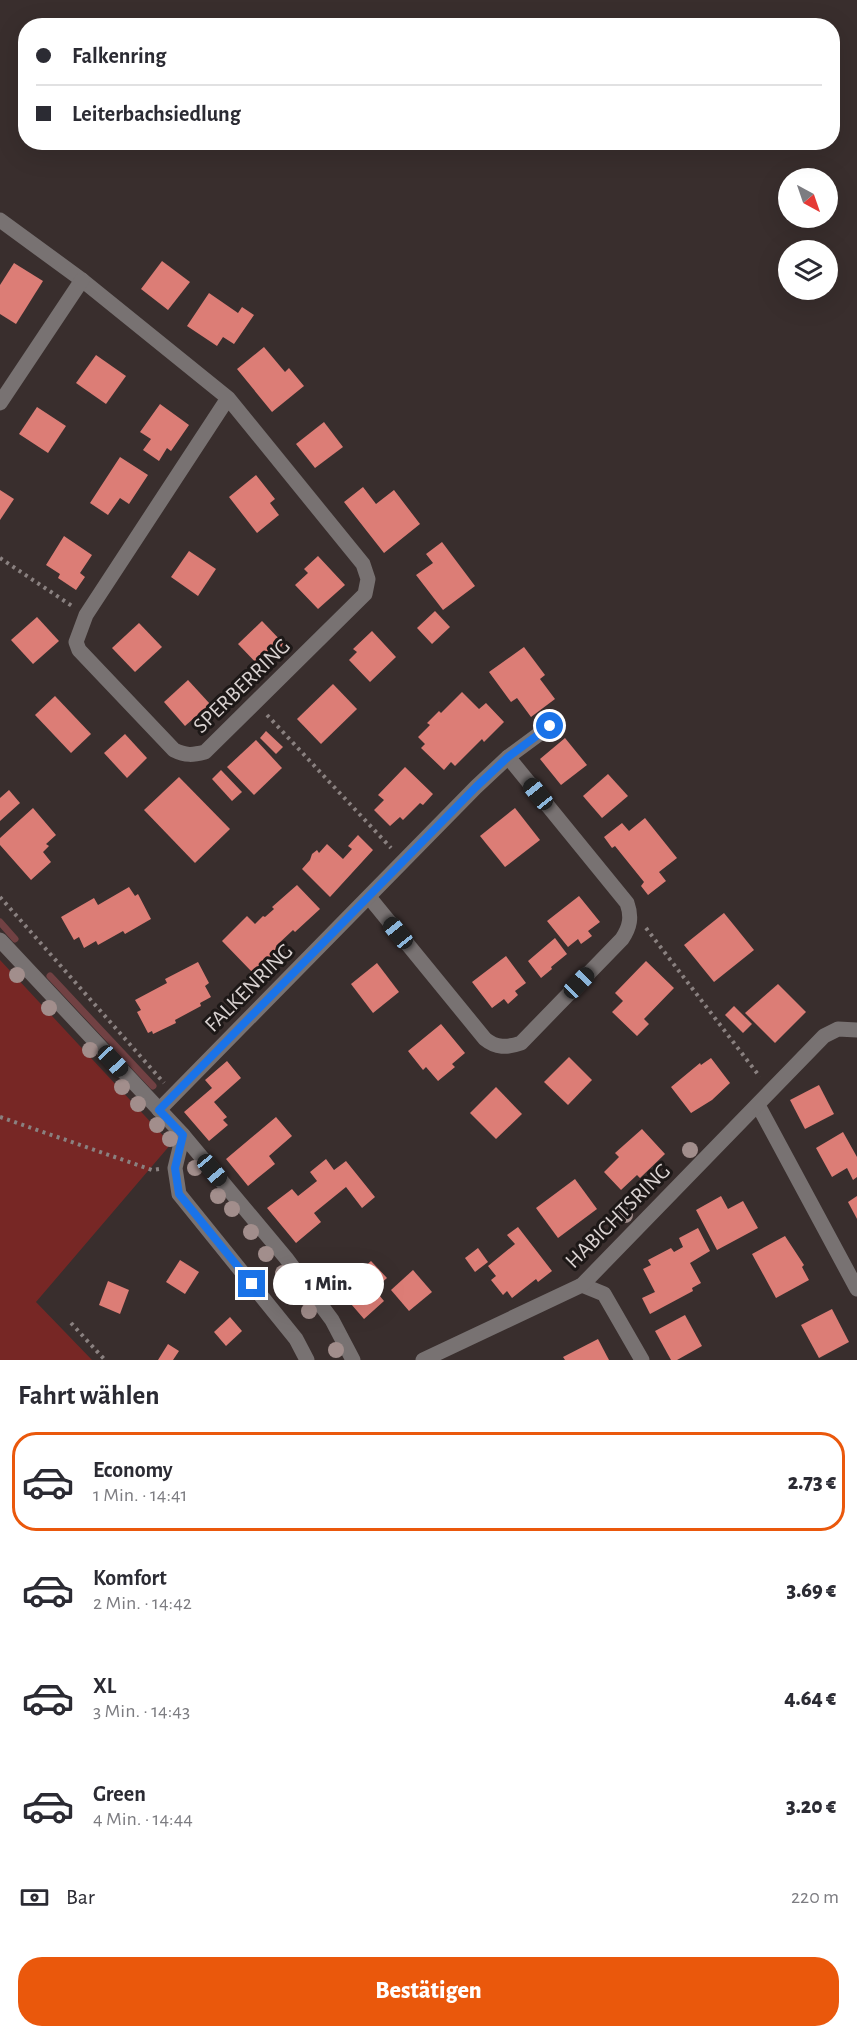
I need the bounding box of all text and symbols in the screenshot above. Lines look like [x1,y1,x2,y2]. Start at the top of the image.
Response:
text: Falkenring [72,45,166,67]
text: Leiterbachsiedlung [72,103,241,125]
north arrow [778,168,838,228]
map controls [778,168,838,300]
button: layers [778,240,838,300]
street label: SPERBERRING [189,634,294,737]
route start [536,712,563,739]
car [520,774,556,814]
car [380,913,416,953]
street label: FALKENRING [200,939,297,1036]
car [560,964,598,1002]
car [94,1042,132,1080]
car [194,1150,230,1190]
street label: HABICHTSRING [561,1159,674,1272]
callout: 1 Min. [273,1263,384,1305]
route end [238,1270,265,1297]
text: 1 Min. [305,1274,352,1294]
text: Fahrt wählen [18,1382,160,1409]
icon: car [21,1455,75,1509]
text: Economy [93,1459,173,1481]
text: 2.73 € [788,1471,836,1493]
text: 1 Min. · 14:41 [93,1485,187,1505]
icon: car [21,1563,75,1617]
text: Komfort [93,1567,167,1589]
text: 3.69 € [786,1579,836,1601]
text: 2 Min. · 14:42 [93,1593,192,1613]
icon: car [21,1671,75,1725]
text: XL [93,1675,116,1697]
text: 4.64 € [784,1687,836,1709]
text: 3 Min. · 14:43 [93,1701,190,1721]
icon: car [21,1779,75,1833]
text: Green [93,1783,146,1805]
text: 3.20 € [786,1795,836,1817]
text: 4 Min. · 14:44 [93,1809,193,1829]
icon: cash [18,1881,51,1914]
text: Bar [66,1886,95,1908]
text: 220 m [791,1887,839,1907]
button: Bestätigen [18,1957,839,2026]

